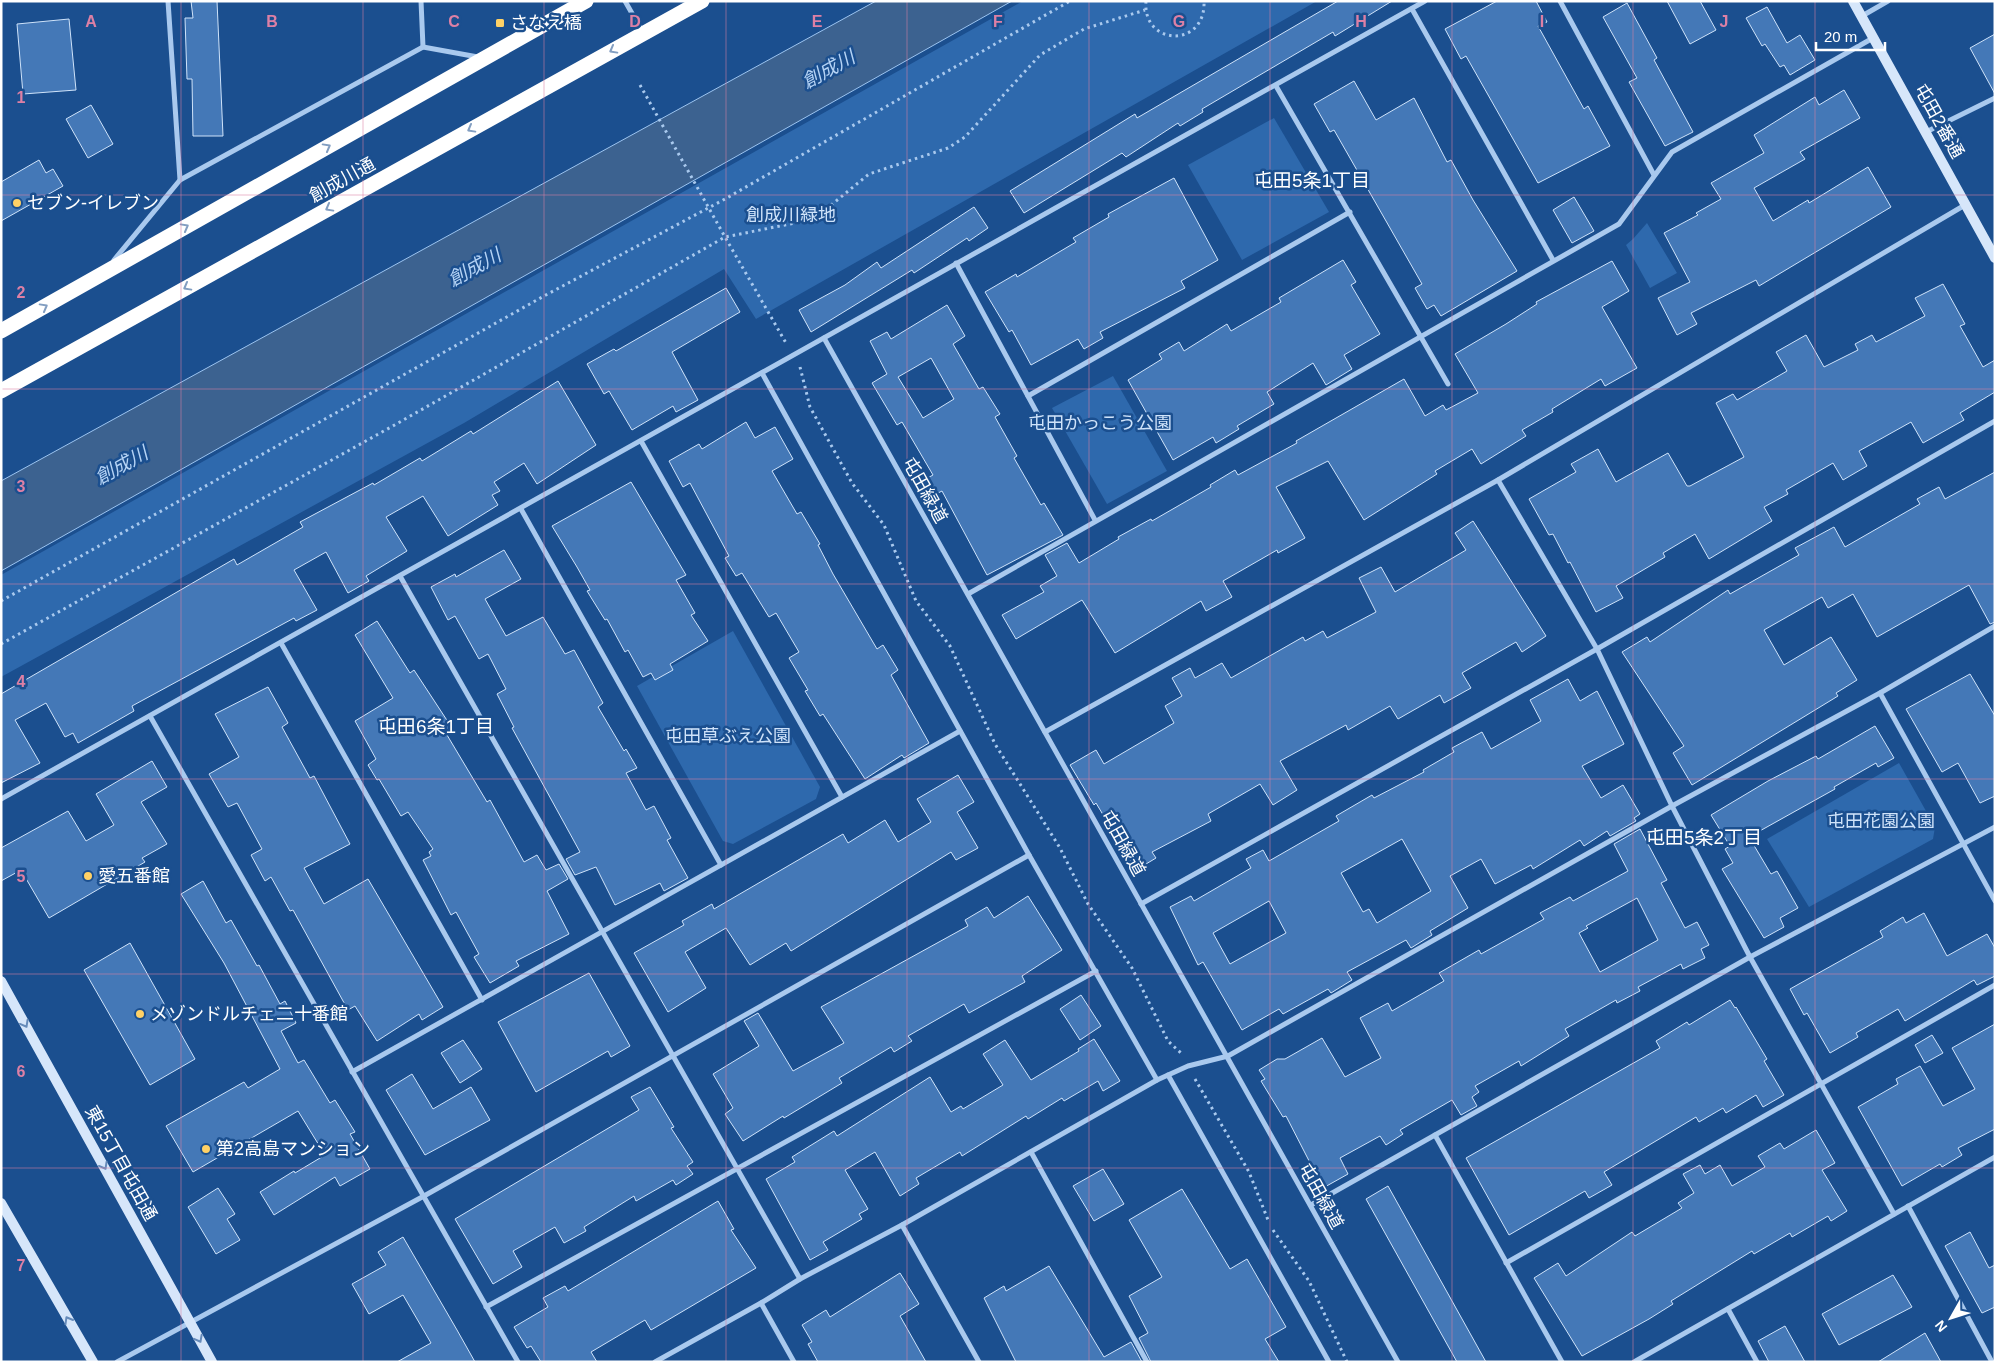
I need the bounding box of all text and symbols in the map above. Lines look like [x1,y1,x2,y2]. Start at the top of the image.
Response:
text: A [85,13,97,30]
text: B [266,13,278,30]
text: C [448,13,460,30]
place label: さなえ橋 [510,13,582,33]
text: D [629,13,641,30]
text: E [812,13,823,30]
text: F [993,13,1003,30]
text: G [1173,13,1185,30]
text: H [1355,13,1367,30]
text: I [1540,13,1544,30]
text: J [1720,13,1728,30]
marker: さなえ橋 [494,17,506,29]
scale bar [1816,20,1885,52]
text: 20 m [1824,28,1857,45]
one-way arrow [610,44,619,54]
water label: 創成川 [798,45,860,92]
street label: 屯田2番通 [1910,80,1968,162]
text: 1 [17,89,26,106]
one-way arrow [468,123,477,133]
one-way arrow [322,144,331,154]
street label: 創成川通 [306,154,378,206]
district label: 屯田5条1丁目 [1254,170,1370,191]
place label: セブン-イレブン [27,193,159,213]
marker: セブン-イレブン [11,197,23,209]
one-way arrow [326,202,335,212]
park label: 創成川緑地 [746,205,836,225]
one-way arrow [180,223,189,233]
water label: 創成川 [444,243,506,290]
one-way arrow [184,281,193,291]
text: 2 [17,284,26,301]
one-way arrow [38,303,47,313]
park label: 屯田かっこう公園 [1028,413,1172,433]
water label: 創成川 [91,441,153,488]
street label: 屯田緑道 [899,454,951,526]
text: 3 [17,478,26,495]
text: 4 [17,673,26,690]
district label: 屯田6条1丁目 [378,716,494,737]
park label: 屯田草ぶえ公園 [665,726,791,746]
street label: 屯田緑道 [1097,807,1149,879]
park label: 屯田花園公園 [1827,811,1935,831]
district label: 屯田5条2丁目 [1646,827,1762,848]
place label: 愛五番館 [98,866,170,886]
text: 5 [17,868,26,885]
marker: 愛五番館 [82,870,94,882]
place label: メゾンドルチェ二十番館 [150,1004,348,1024]
marker: メゾンドルチェ二十番館 [134,1008,146,1020]
one-way arrow [19,1018,29,1027]
text: 6 [17,1063,26,1080]
street label: 東15丁目屯田通 [81,1102,161,1224]
place label: 第2高島マンション [216,1139,370,1159]
marker: 第2高島マンション [200,1143,212,1155]
one-way arrow [98,1160,108,1169]
street label: 屯田緑道 [1295,1160,1347,1232]
text: 7 [17,1257,26,1274]
north arrow [1926,1293,1976,1343]
one-way arrow [64,1316,74,1325]
text: N [1931,1317,1950,1335]
one-way arrow [193,1333,203,1342]

